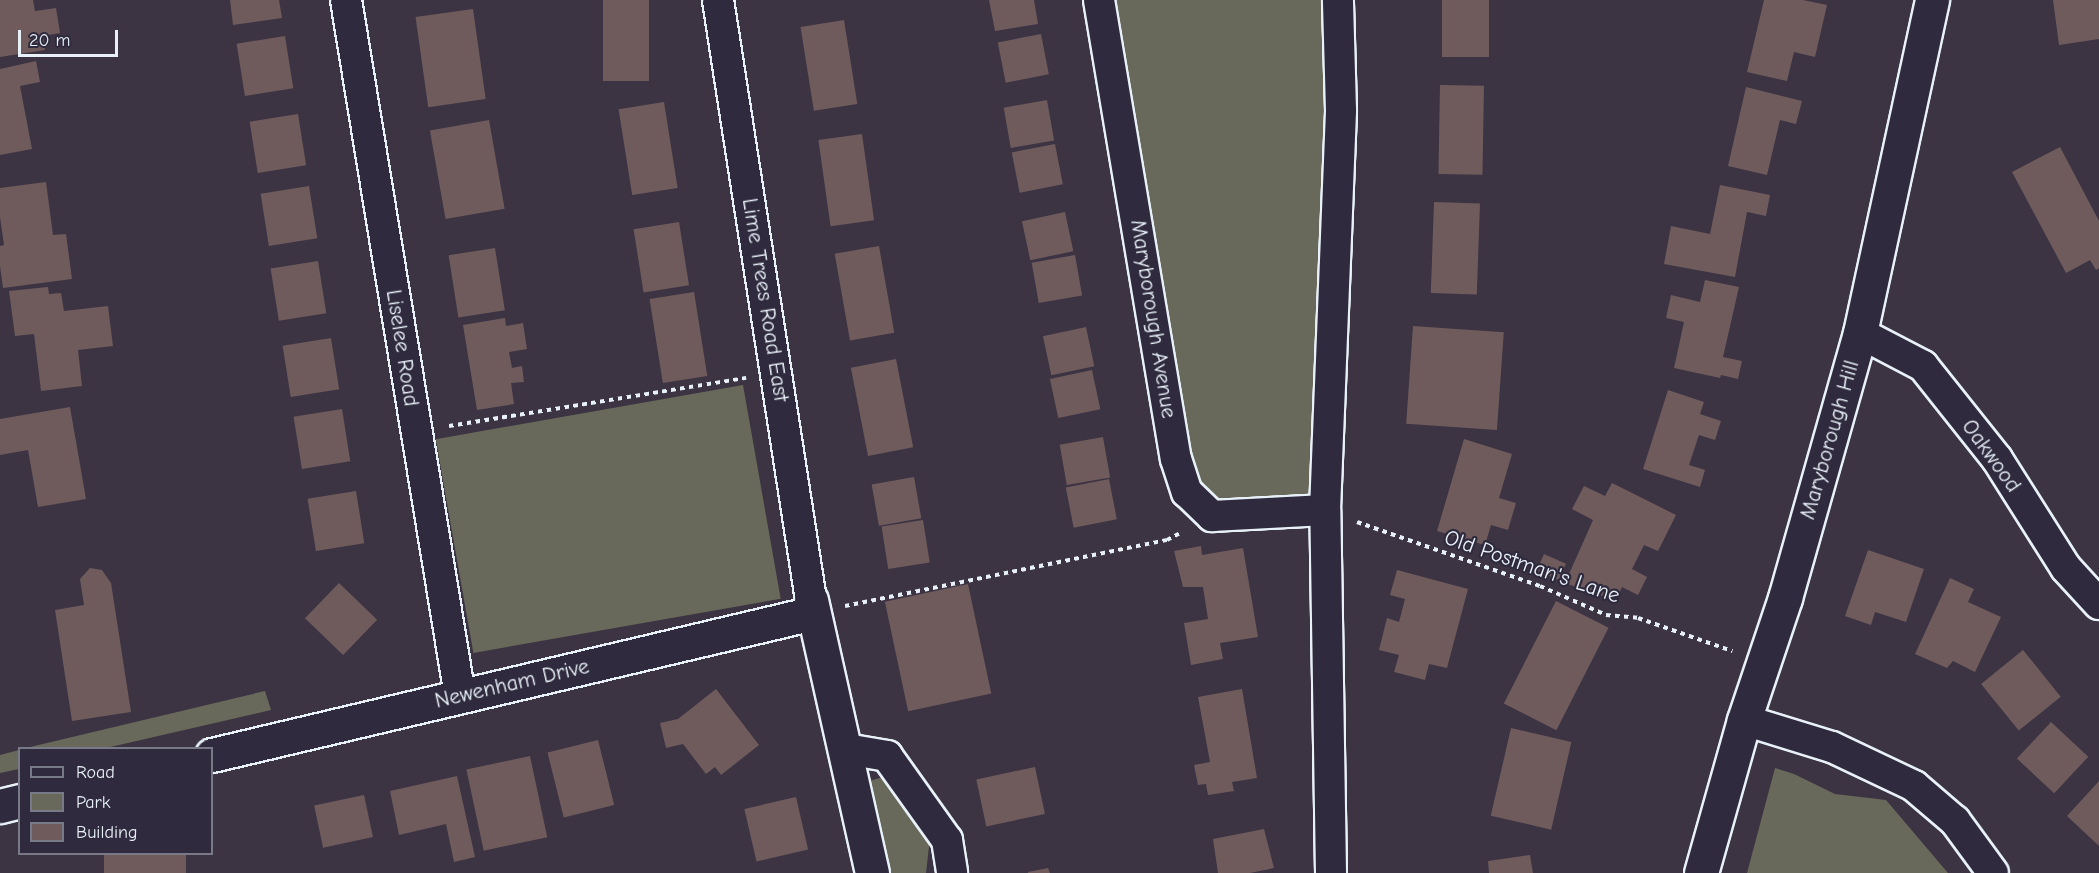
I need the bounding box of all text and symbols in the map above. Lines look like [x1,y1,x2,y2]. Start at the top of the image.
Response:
scale bar [21,18,122,56]
text: 20 m [29,30,70,51]
street label: Lime Trees Road East [736,196,794,404]
street label: Maryborough Avenue [1124,218,1182,420]
street label: Liselee Road [380,288,424,408]
street label: Maryborough Hill [1795,357,1865,523]
street label: Oakwood [1956,414,2026,498]
street label: Old Postman's Lane [1441,525,1623,609]
street label: Newenham Drive [432,653,592,715]
legend [18,747,213,855]
text: Road [76,762,115,783]
text: Park [76,792,110,813]
text: Building [76,822,138,843]

